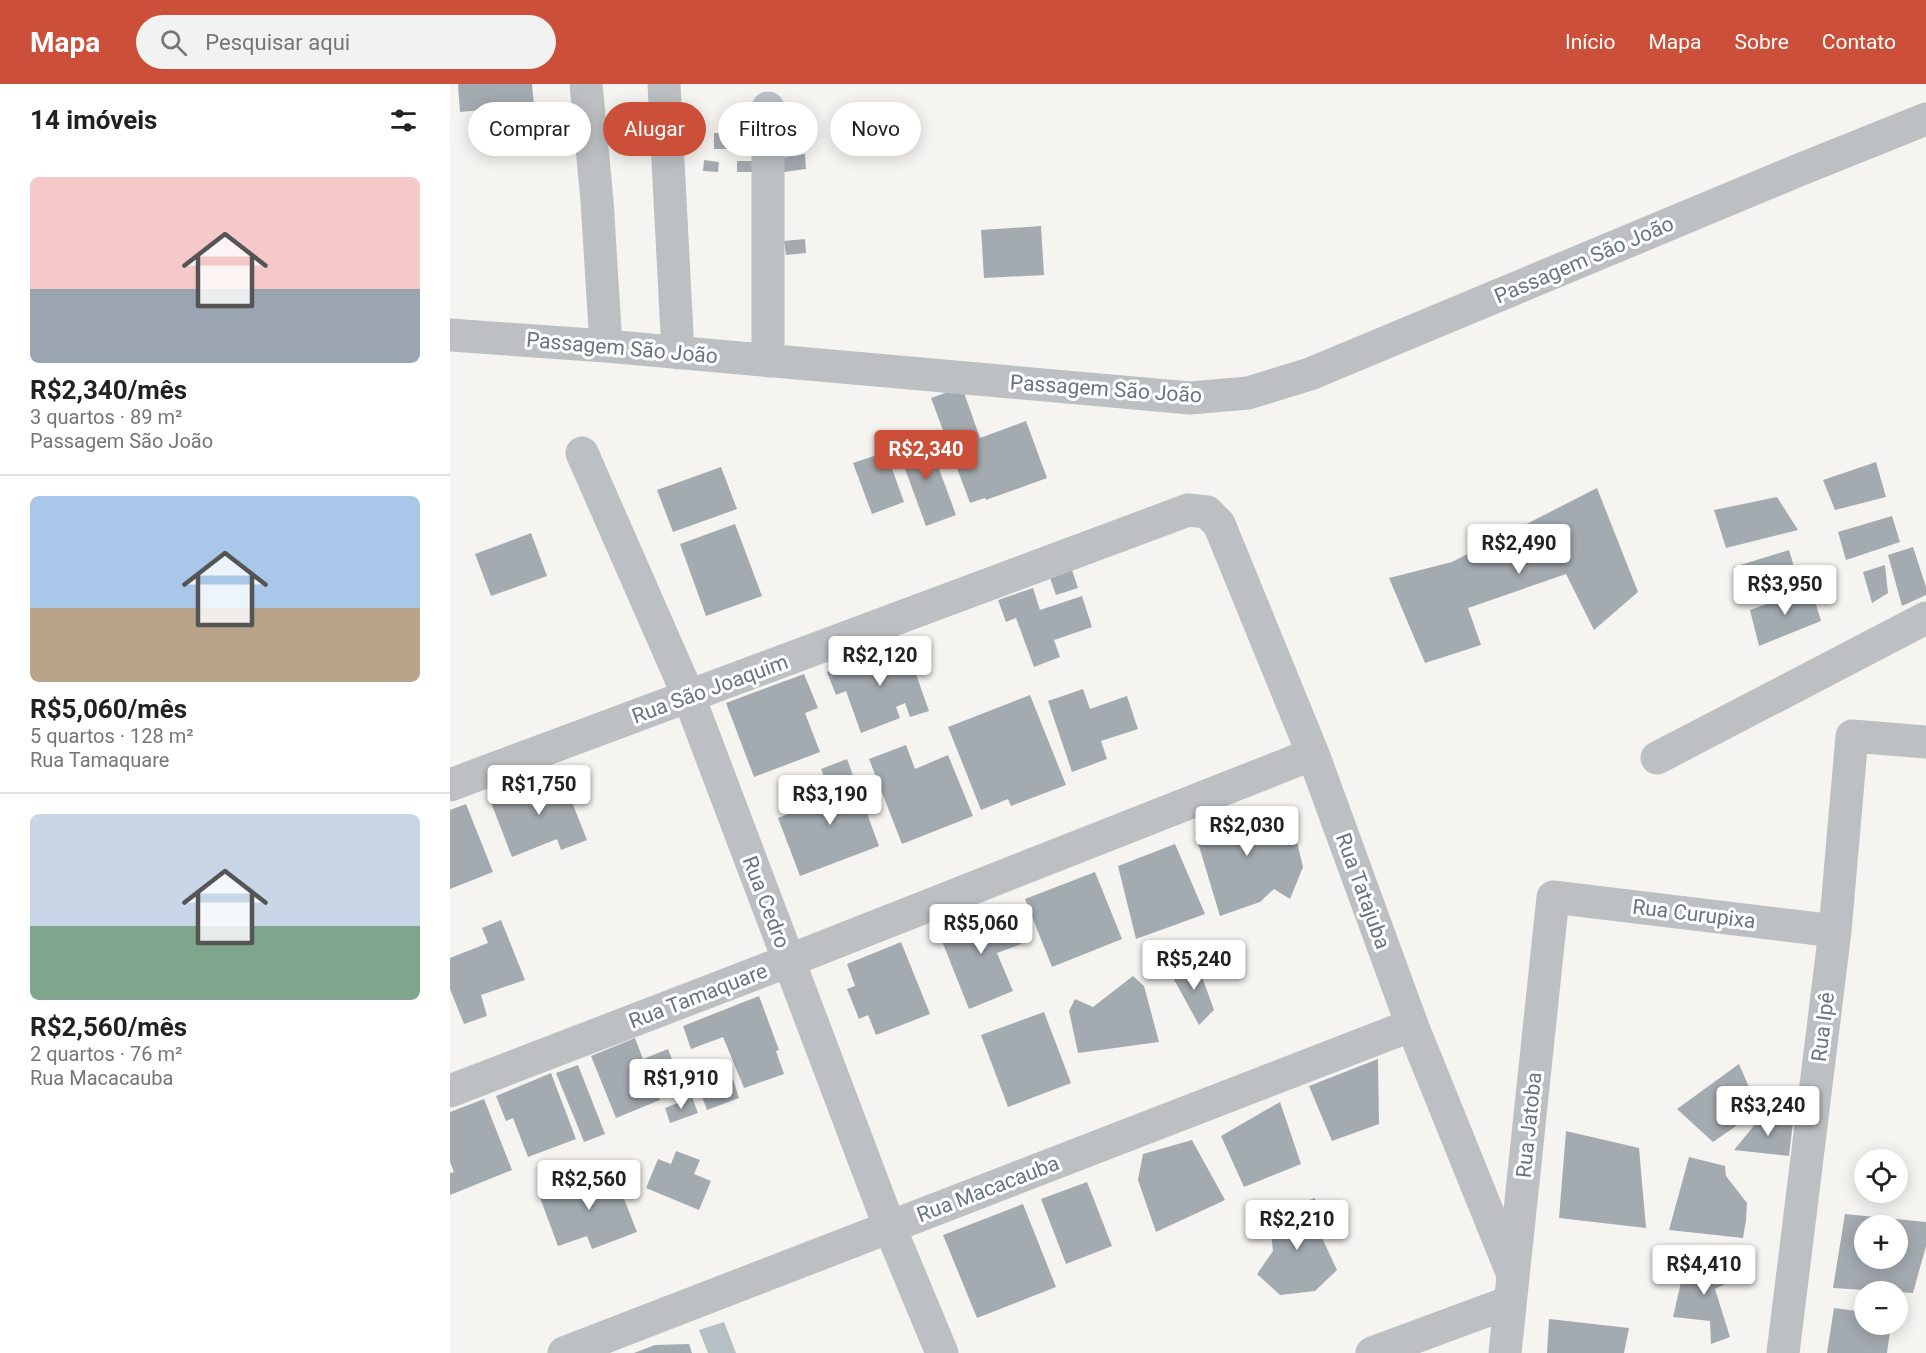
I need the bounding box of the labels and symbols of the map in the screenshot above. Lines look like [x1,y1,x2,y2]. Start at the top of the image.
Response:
street label: Passagem São João [1491,211,1677,309]
street label: Passagem São João [525,328,719,368]
street label: Passagem São João [1009,370,1203,408]
pin: R$2,340 [871,430,981,481]
pin: R$2,490 [1464,524,1574,575]
pin: R$3,950 [1730,565,1840,616]
pin: R$2,120 [825,636,935,687]
street label: Rua São Joaquim [629,650,791,728]
pin: R$1,750 [484,765,594,816]
pin: R$3,190 [775,775,885,826]
pin: R$2,030 [1192,806,1302,857]
street label: Rua Tatajuba [1331,830,1395,952]
street label: Rua Cedro [737,853,795,951]
street label: Rua Curupixa [1631,895,1757,933]
pin: R$5,060 [926,904,1036,955]
pin: R$5,240 [1139,940,1249,991]
street label: Rua Tamaquare [625,959,771,1033]
street label: Rua Ipê [1807,991,1839,1063]
pin: R$1,910 [626,1059,736,1110]
street label: Rua Jatoba [1512,1071,1546,1179]
pin: R$3,240 [1713,1086,1823,1137]
street label: Rua Macacauba [913,1151,1063,1227]
pin: R$2,560 [534,1160,644,1211]
pin: R$2,210 [1242,1200,1352,1251]
pin: R$4,410 [1649,1245,1759,1296]

